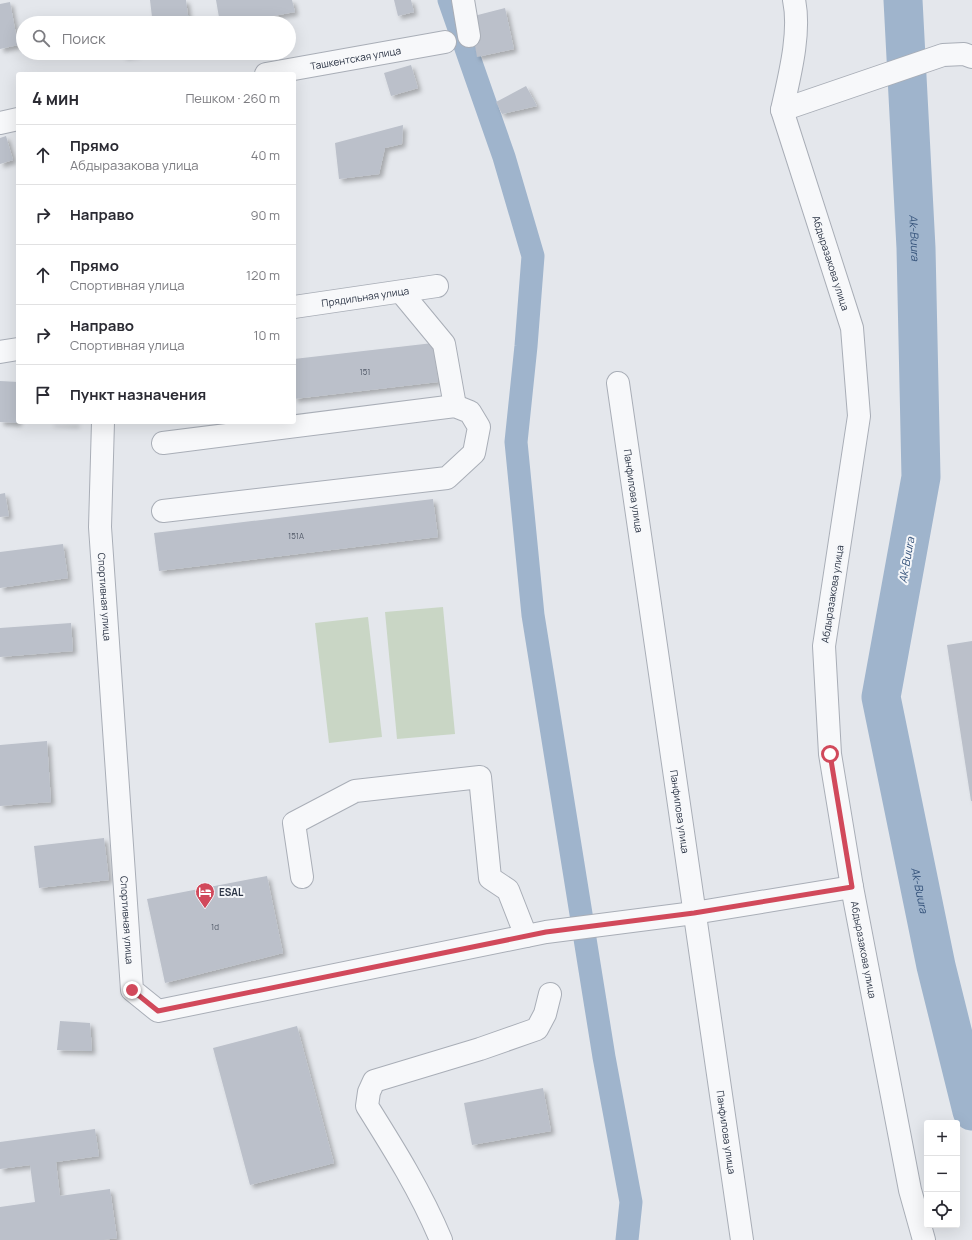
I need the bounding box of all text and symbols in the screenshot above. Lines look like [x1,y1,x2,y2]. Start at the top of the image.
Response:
search box [16,16,296,60]
icon: search [30,27,52,49]
text: Поиск [62,28,106,49]
street label: Ташкентская улица [309,43,402,73]
text: 4 мин [32,87,79,110]
text: Пешком · 260 m [185,89,280,107]
text: Прямо [70,135,119,156]
icon: ahead [32,144,54,166]
text: 40 m [251,146,280,164]
text: Абдыразакова улица [70,156,199,174]
icon: right [32,204,54,226]
text: Направо [70,204,134,225]
text: 90 m [250,206,280,224]
street label: Абдыразакова улица [809,214,853,312]
water label: Ak-Buura [907,214,924,262]
text: Прямо [70,255,119,276]
icon: ahead [32,264,54,286]
text: 120 m [246,266,280,284]
text: Спортивная улица [70,276,184,294]
street label: Прядильная улица [321,283,410,310]
text: Направо [70,315,134,336]
icon: right [32,324,54,346]
text: 10 m [253,326,280,344]
text: Спортивная улица [70,336,184,354]
house number: 151 [360,366,370,377]
icon: arrive [32,384,54,406]
text: Пункт назначения [70,384,206,405]
street label: Панфилова улица [621,448,647,534]
house number: 151А [288,530,304,541]
water label: Ak-Buura [895,535,918,584]
street label: Абдыразакова улица [817,544,847,644]
street label: Спортивная улица [95,552,115,641]
route start [821,745,839,763]
street label: Панфилова улица [667,769,693,854]
water label: Ak-Buura [908,866,933,915]
street label: Спортивная улица [117,876,137,964]
hotel icon: ESAL [194,881,216,909]
place label: ESAL [219,885,244,899]
street label: Абдыразакова улица [848,900,880,1000]
house number: 1d [211,921,219,932]
route end [123,981,141,999]
street label: Панфилова улица [713,1090,739,1175]
map controls [924,1120,960,1228]
button: + [924,1120,960,1156]
button: − [924,1156,960,1192]
button: locate [924,1192,960,1228]

